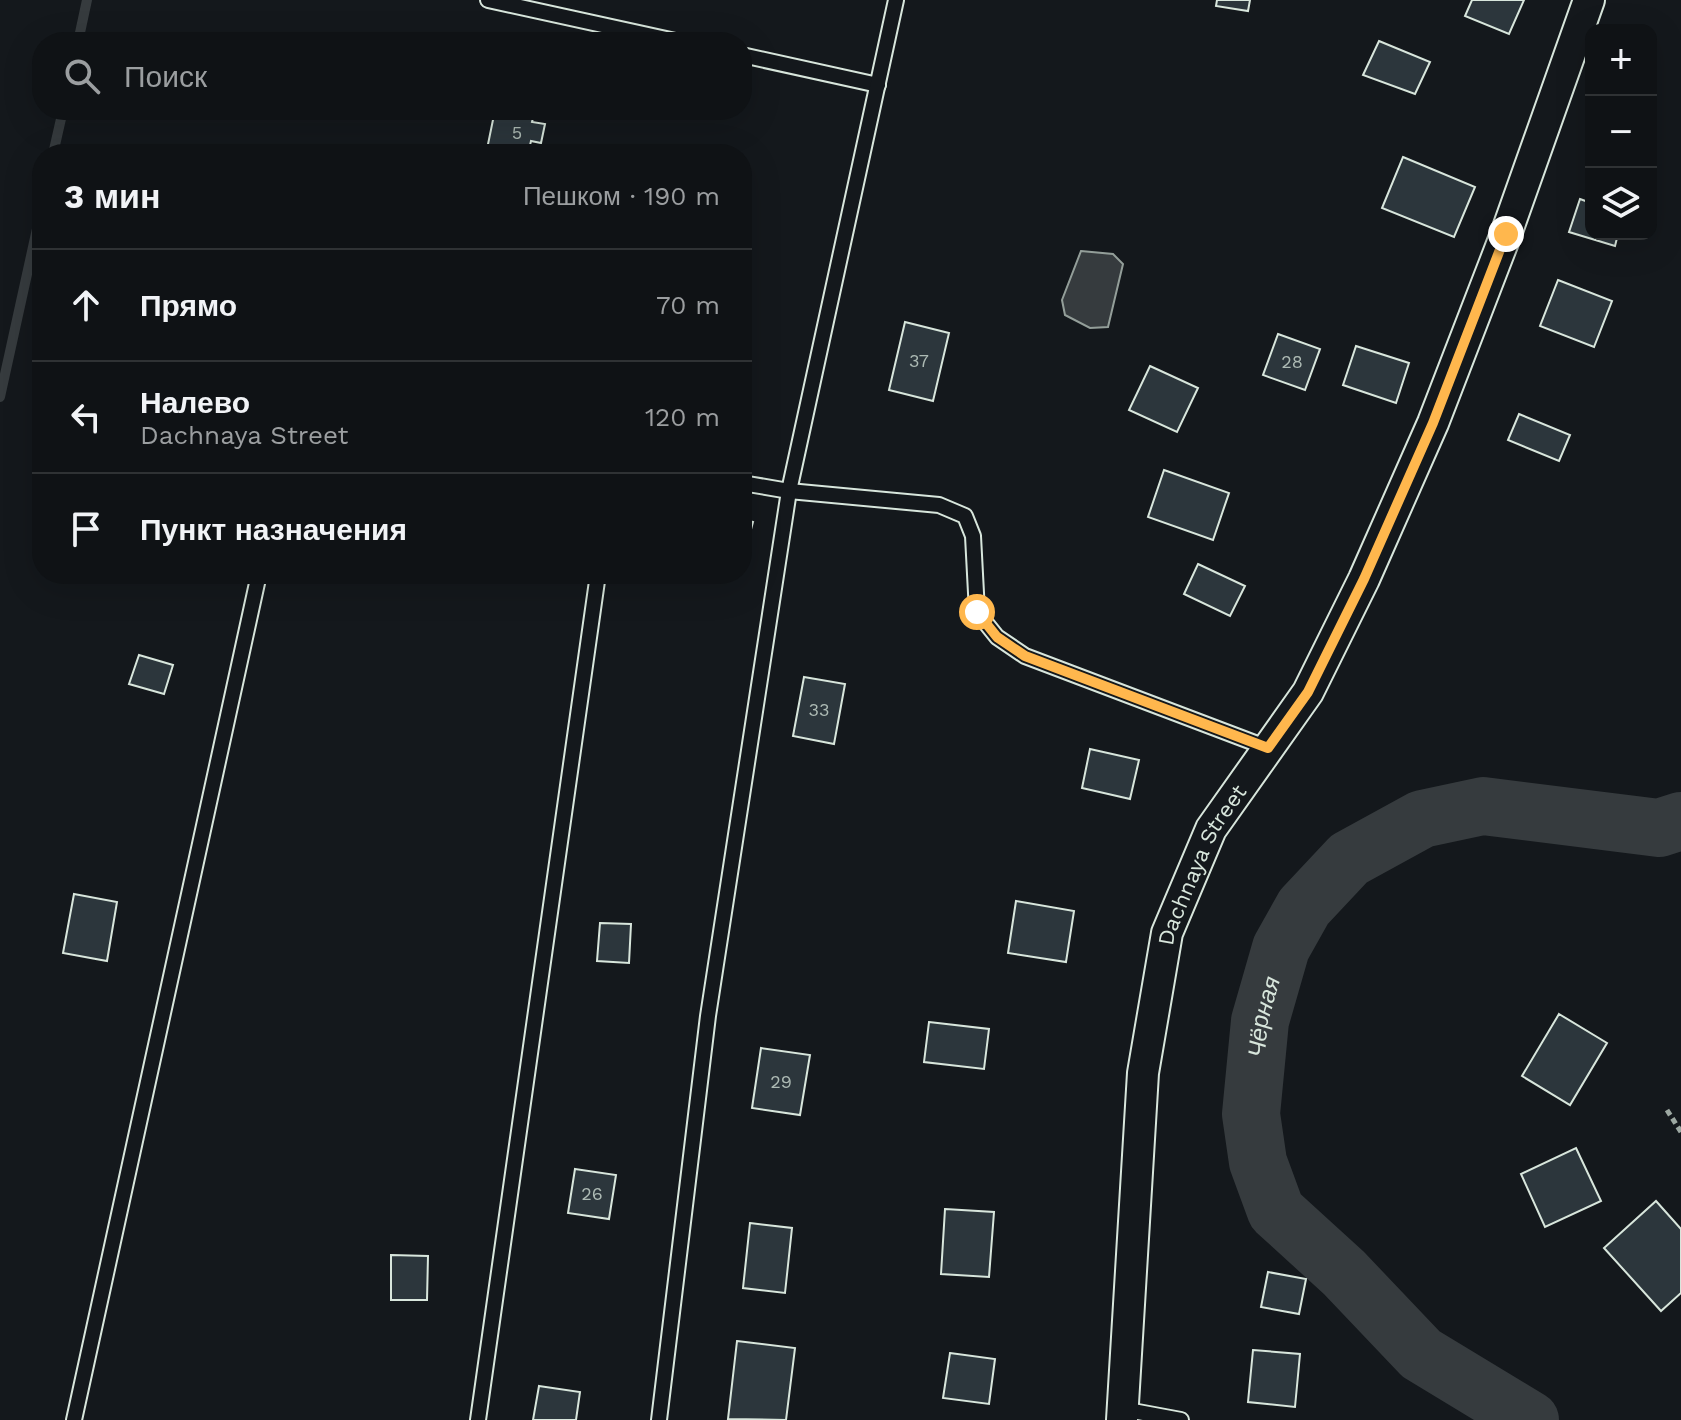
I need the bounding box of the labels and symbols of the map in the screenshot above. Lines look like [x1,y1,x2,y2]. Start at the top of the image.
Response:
house number: 5 [512,122,522,143]
route end [1488,216,1524,252]
house number: 37 [909,350,929,371]
house number: 28 [1281,351,1303,372]
route start [959,594,995,630]
house number: 33 [809,699,830,720]
street label: Dachnaya Street [1153,780,1251,947]
water label: Чёрная [1243,973,1286,1059]
house number: 29 [770,1071,792,1092]
house number: 26 [581,1183,603,1204]

